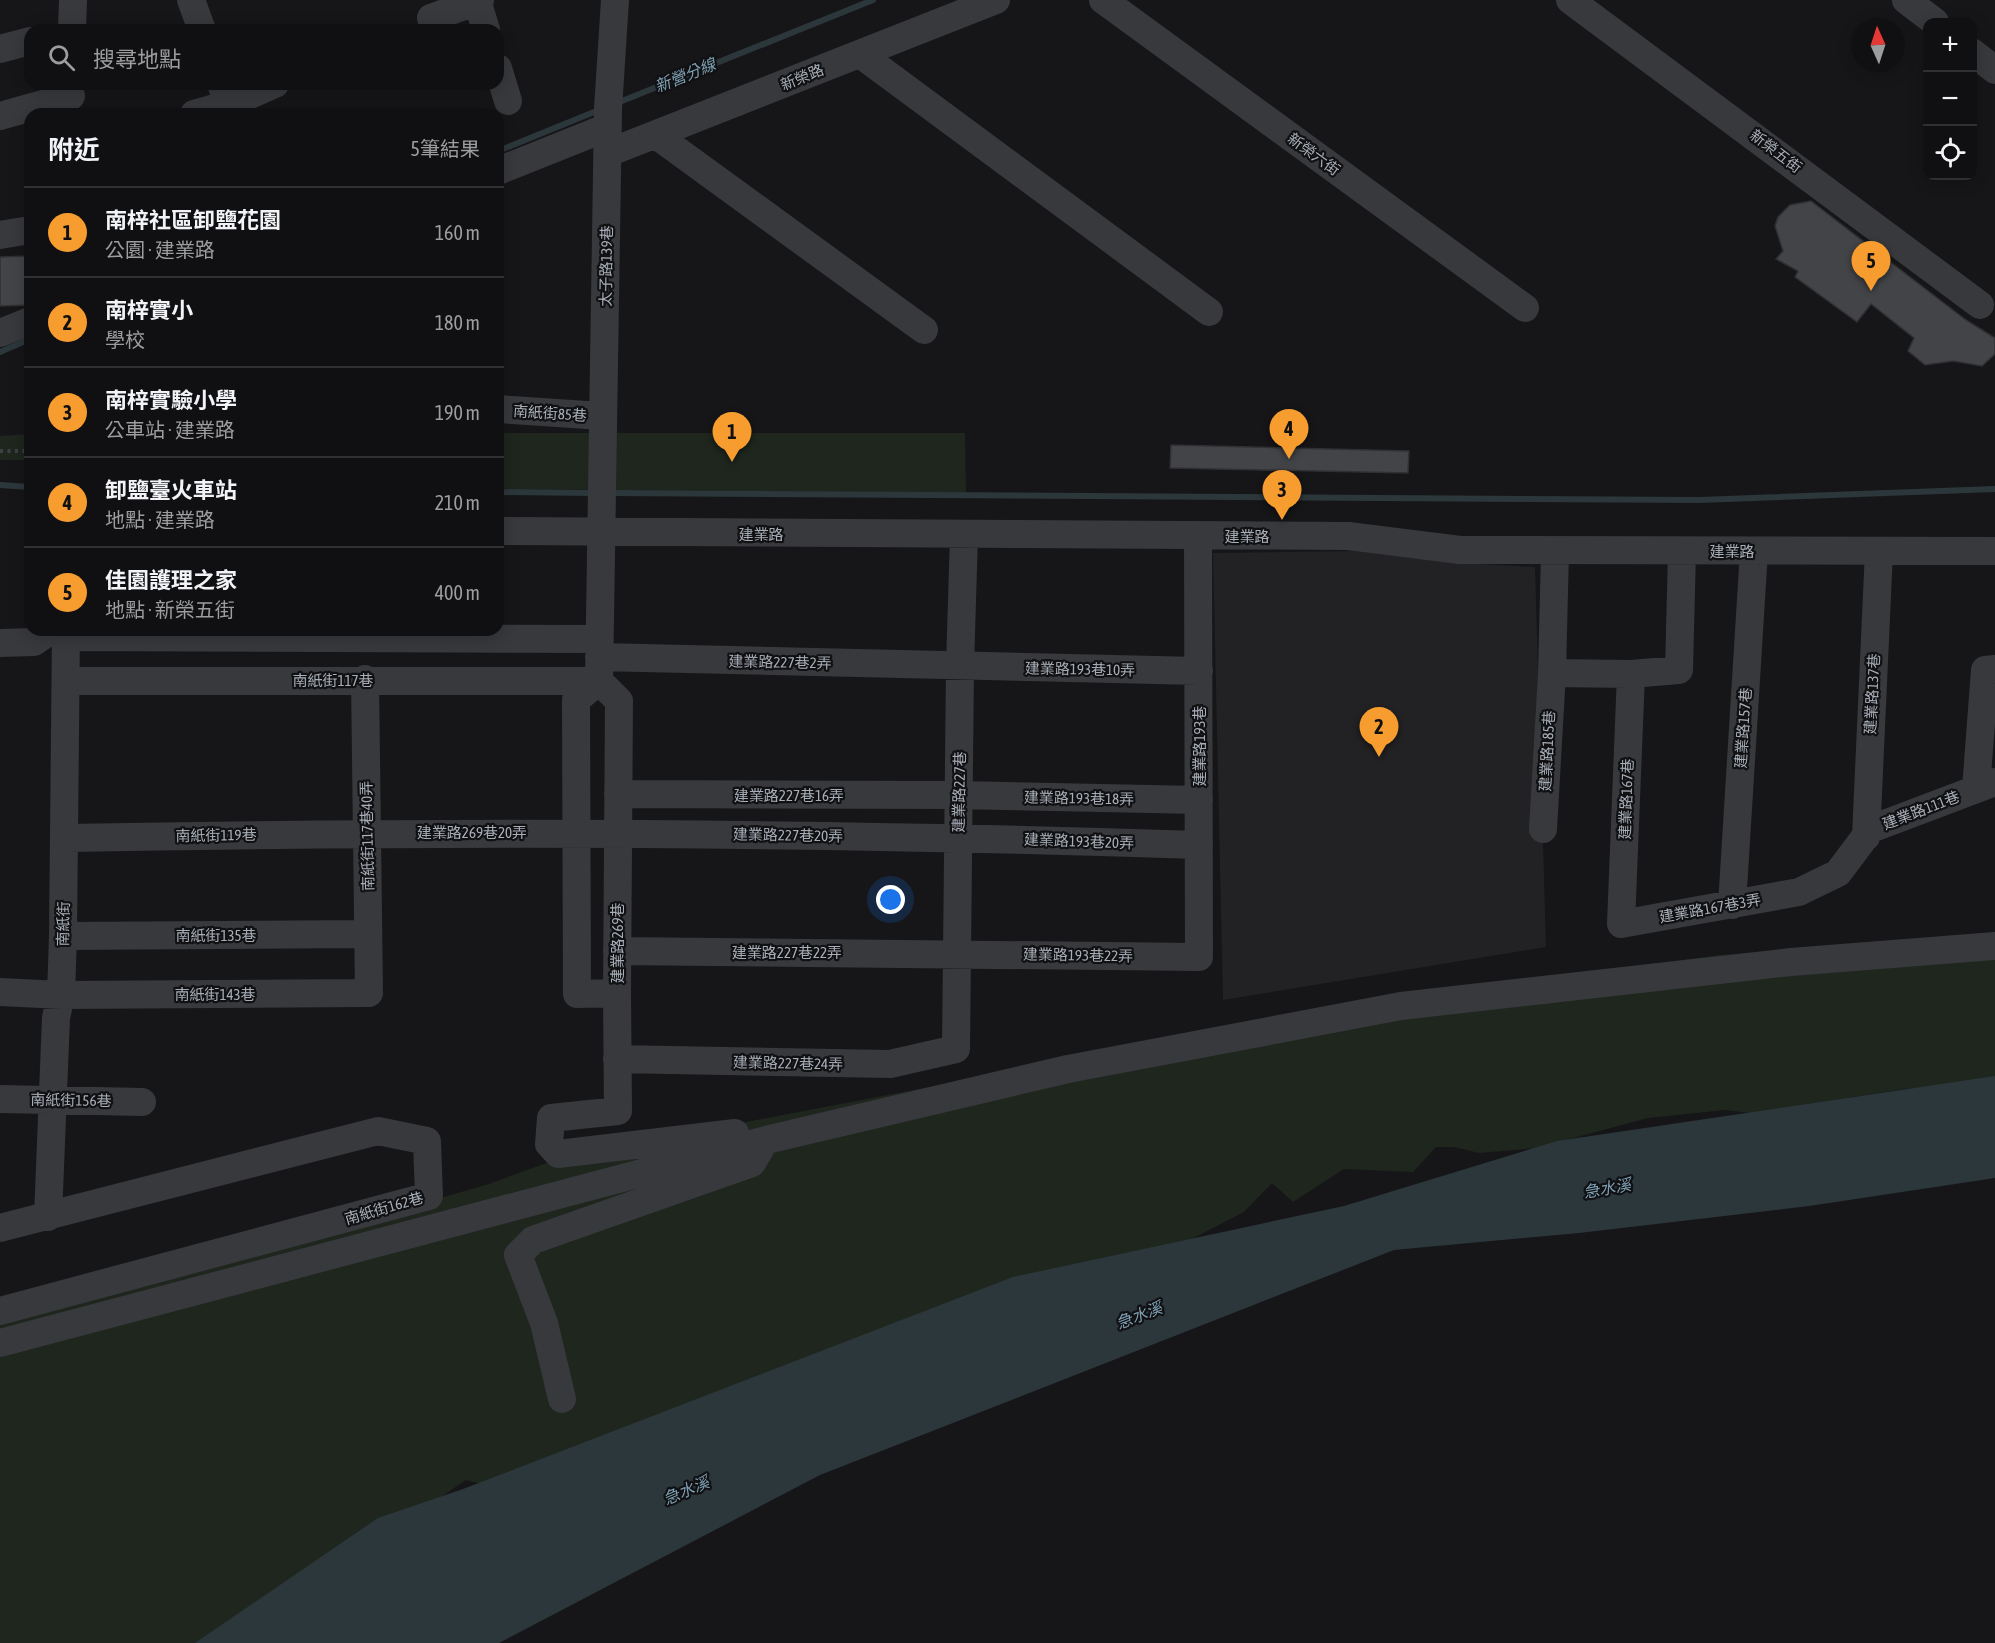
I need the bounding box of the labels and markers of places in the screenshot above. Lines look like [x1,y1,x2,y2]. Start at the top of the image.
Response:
pin: 5 [1852,242,1890,291]
pin: 4 [1270,410,1308,459]
pin: 1 [712,412,752,462]
pin: 3 [1262,470,1302,520]
pin: 2 [1360,708,1398,757]

